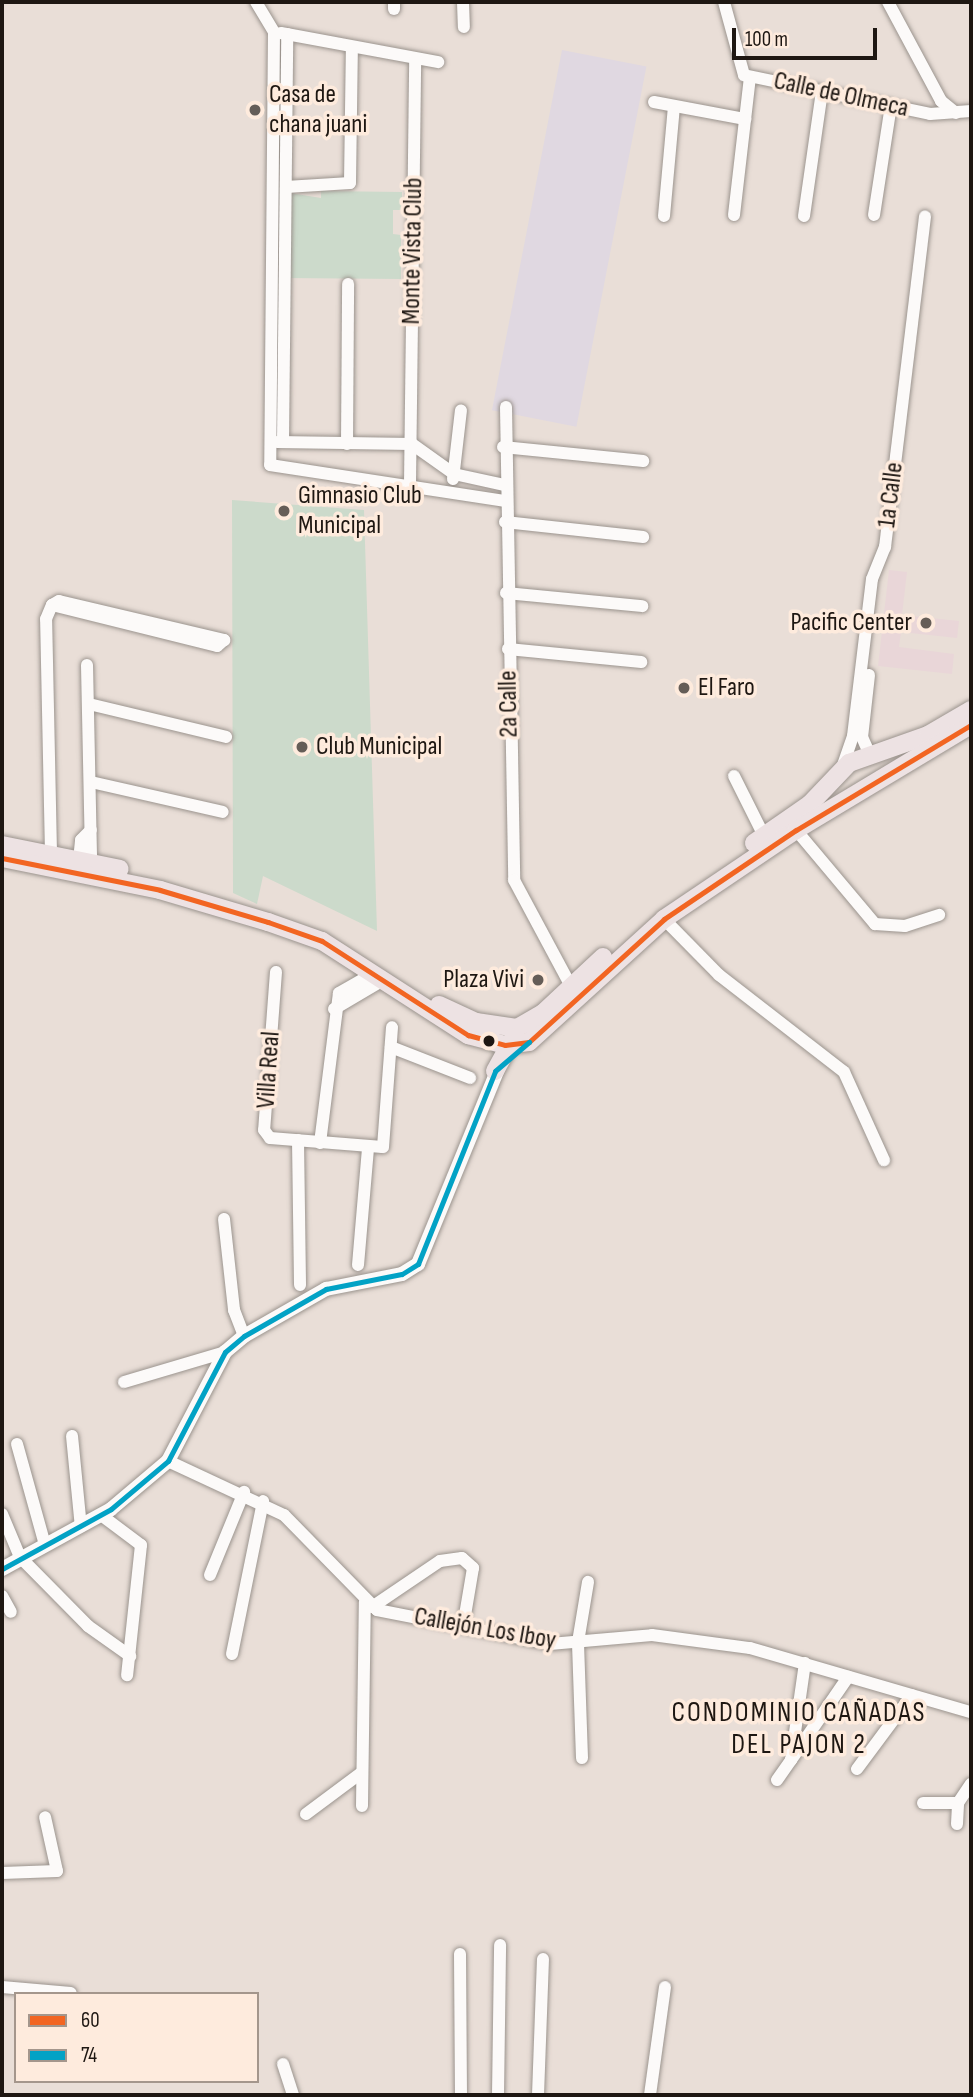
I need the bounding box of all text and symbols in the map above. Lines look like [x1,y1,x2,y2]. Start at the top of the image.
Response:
scale bar [735,14,880,58]
text: 100 m [745,27,788,52]
street label: Calle de Olmeca [771,66,911,124]
place label: Casa de chana juani [269,79,367,140]
marker: Casa de chana juani [247,102,263,118]
street label: Monte Vista Club [396,177,430,325]
street label: 1a Calle [872,460,910,530]
place label: Gimnasio Club Municipal [298,480,422,542]
marker: Gimnasio Club Municipal [276,503,292,519]
place label: Pacific Center [790,607,912,639]
marker: Pacific Center [918,615,934,631]
street label: 2a Calle [493,670,525,738]
place label: El Faro [698,672,755,704]
marker: El Faro [676,680,692,696]
place label: Club Municipal [316,731,442,763]
marker: Club Municipal [294,739,310,755]
place label: Plaza Vivi [443,964,524,996]
marker: Plaza Vivi [530,972,546,988]
street label: Villa Real [251,1030,287,1110]
unlabelled marker [482,1034,496,1048]
street label: Callejón Los Iboy [412,1601,558,1657]
district label: CONDOMINIO CAÑADAS DEL PAJON 2 [674,1696,924,1762]
legend [14,1992,259,2083]
text: 60 [81,2008,100,2033]
text: 74 [81,2043,97,2068]

